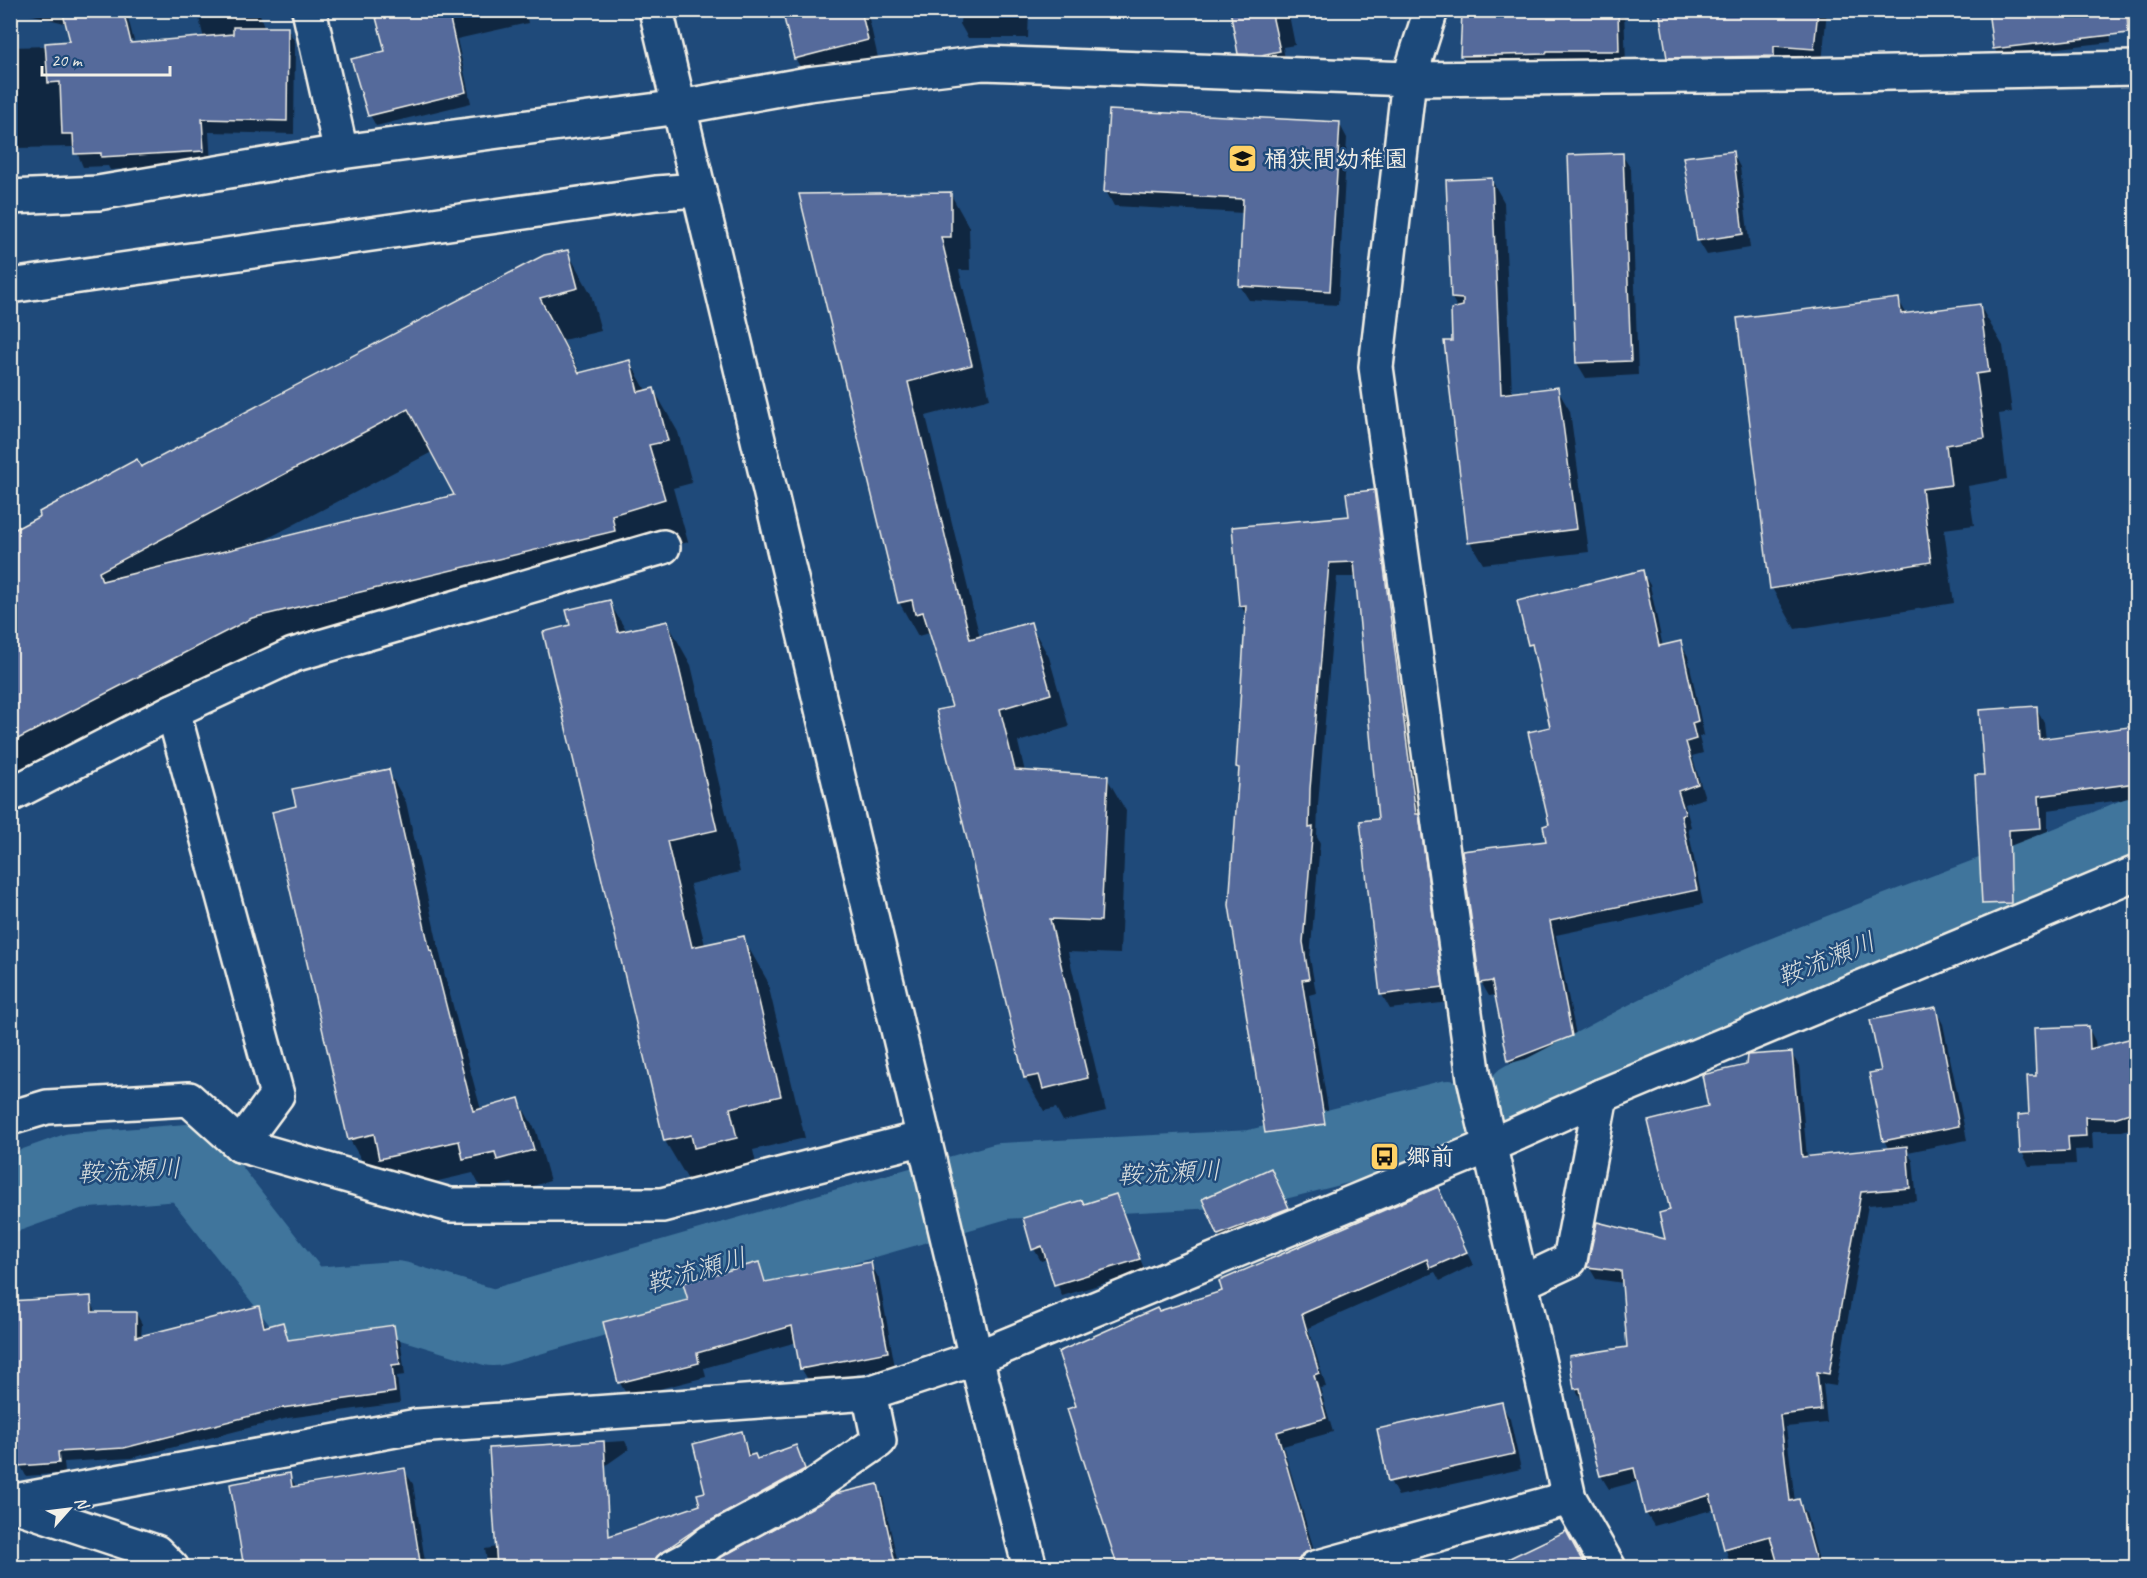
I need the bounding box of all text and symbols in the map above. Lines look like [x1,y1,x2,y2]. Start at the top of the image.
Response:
scale bar [42,39,170,77]
text: 20 m [51,49,84,71]
school or university icon: 桶狭間幼稚園 [1227,143,1259,175]
place label: 桶狭間幼稚園 [1264,144,1408,174]
water label: 鞍流瀬川 [1772,925,1881,994]
bus stop icon: 郷前 [1369,1141,1401,1173]
place label: 郷前 [1406,1142,1454,1172]
water label: 鞍流瀬川 [76,1151,182,1190]
water label: 鞍流瀬川 [1116,1153,1222,1192]
water label: 鞍流瀬川 [642,1240,751,1301]
north arrow [39,1479,99,1539]
text: N [70,1493,94,1514]

